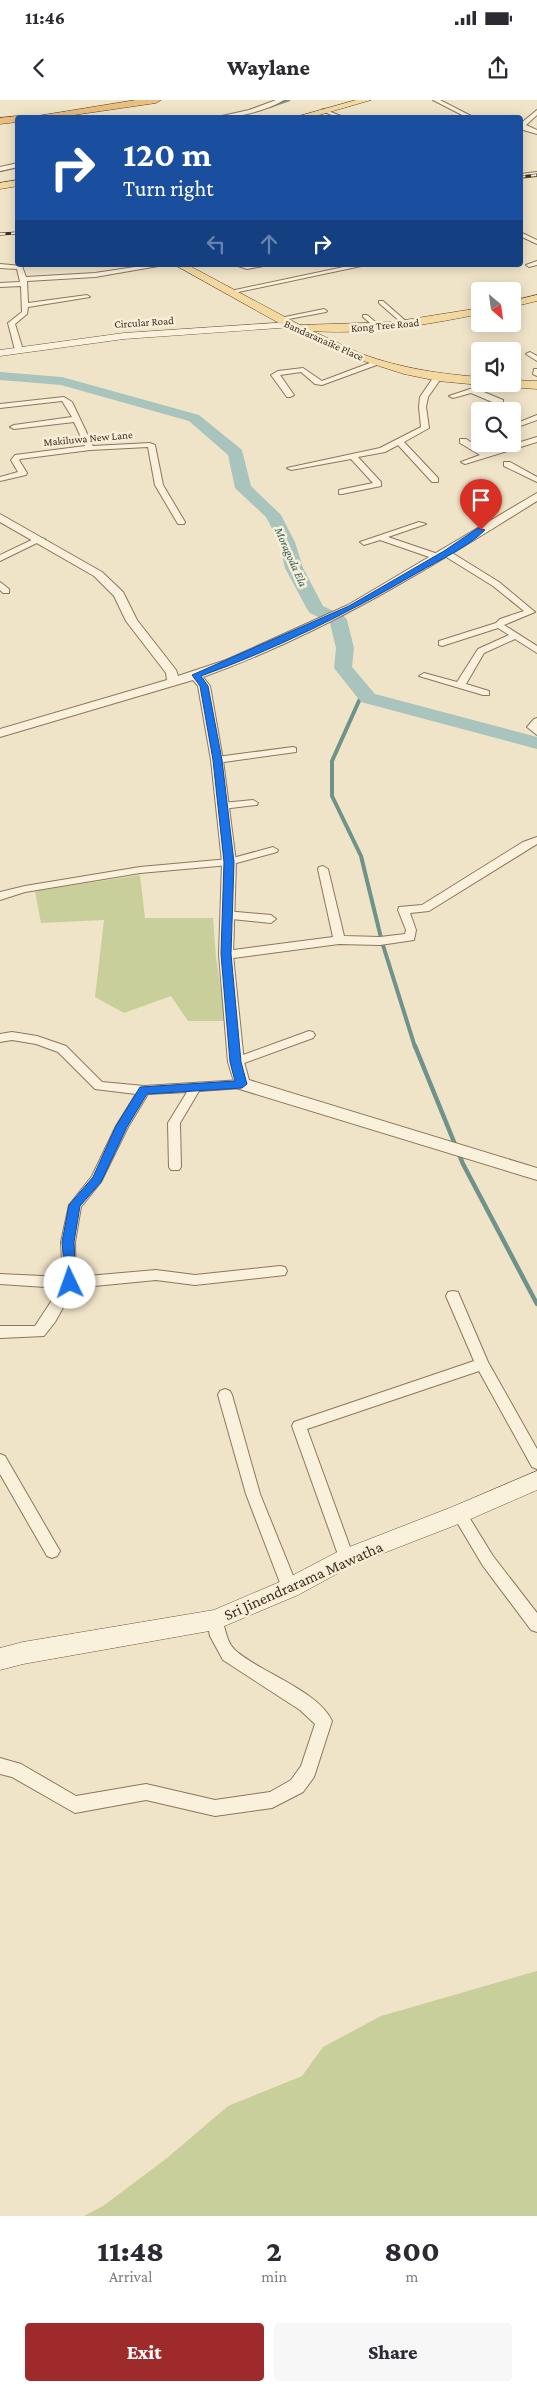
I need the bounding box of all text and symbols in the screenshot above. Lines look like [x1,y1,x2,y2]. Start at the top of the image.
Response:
text: 11:46 [25,7,65,28]
icon: back [25,54,53,82]
icon: share [484,54,512,82]
text: Waylane [227,55,310,80]
icon: right [40,135,105,200]
text: 120 m [123,135,212,174]
text: Turn right [123,176,214,201]
icon: left [202,230,230,258]
icon: ahead [255,230,283,258]
icon: right [308,230,336,258]
north arrow [471,282,521,332]
map controls [471,282,521,452]
street label: Circular Road [114,314,174,330]
street label: Kong Tree Road [350,316,420,335]
street label: Bandaranaike Place [283,317,366,363]
button: sound [471,342,521,392]
button: search [471,402,521,452]
street label: Makiluwa New Lane [43,428,133,448]
pin [460,479,502,530]
icon: arrive [467,486,495,514]
water label: Moragoda Ela [271,524,310,589]
position arrow [43,1256,95,1308]
street label: Sri Jinendrarama Mawatha [221,1538,386,1624]
text: 11:48 [97,2234,164,2267]
text: 2 [266,2234,282,2267]
text: 800 [384,2234,440,2267]
text: Arrival [109,2268,152,2285]
text: min [261,2268,287,2285]
text: m [406,2268,418,2285]
button: Exit [25,2323,264,2381]
button: Share [274,2323,512,2381]

